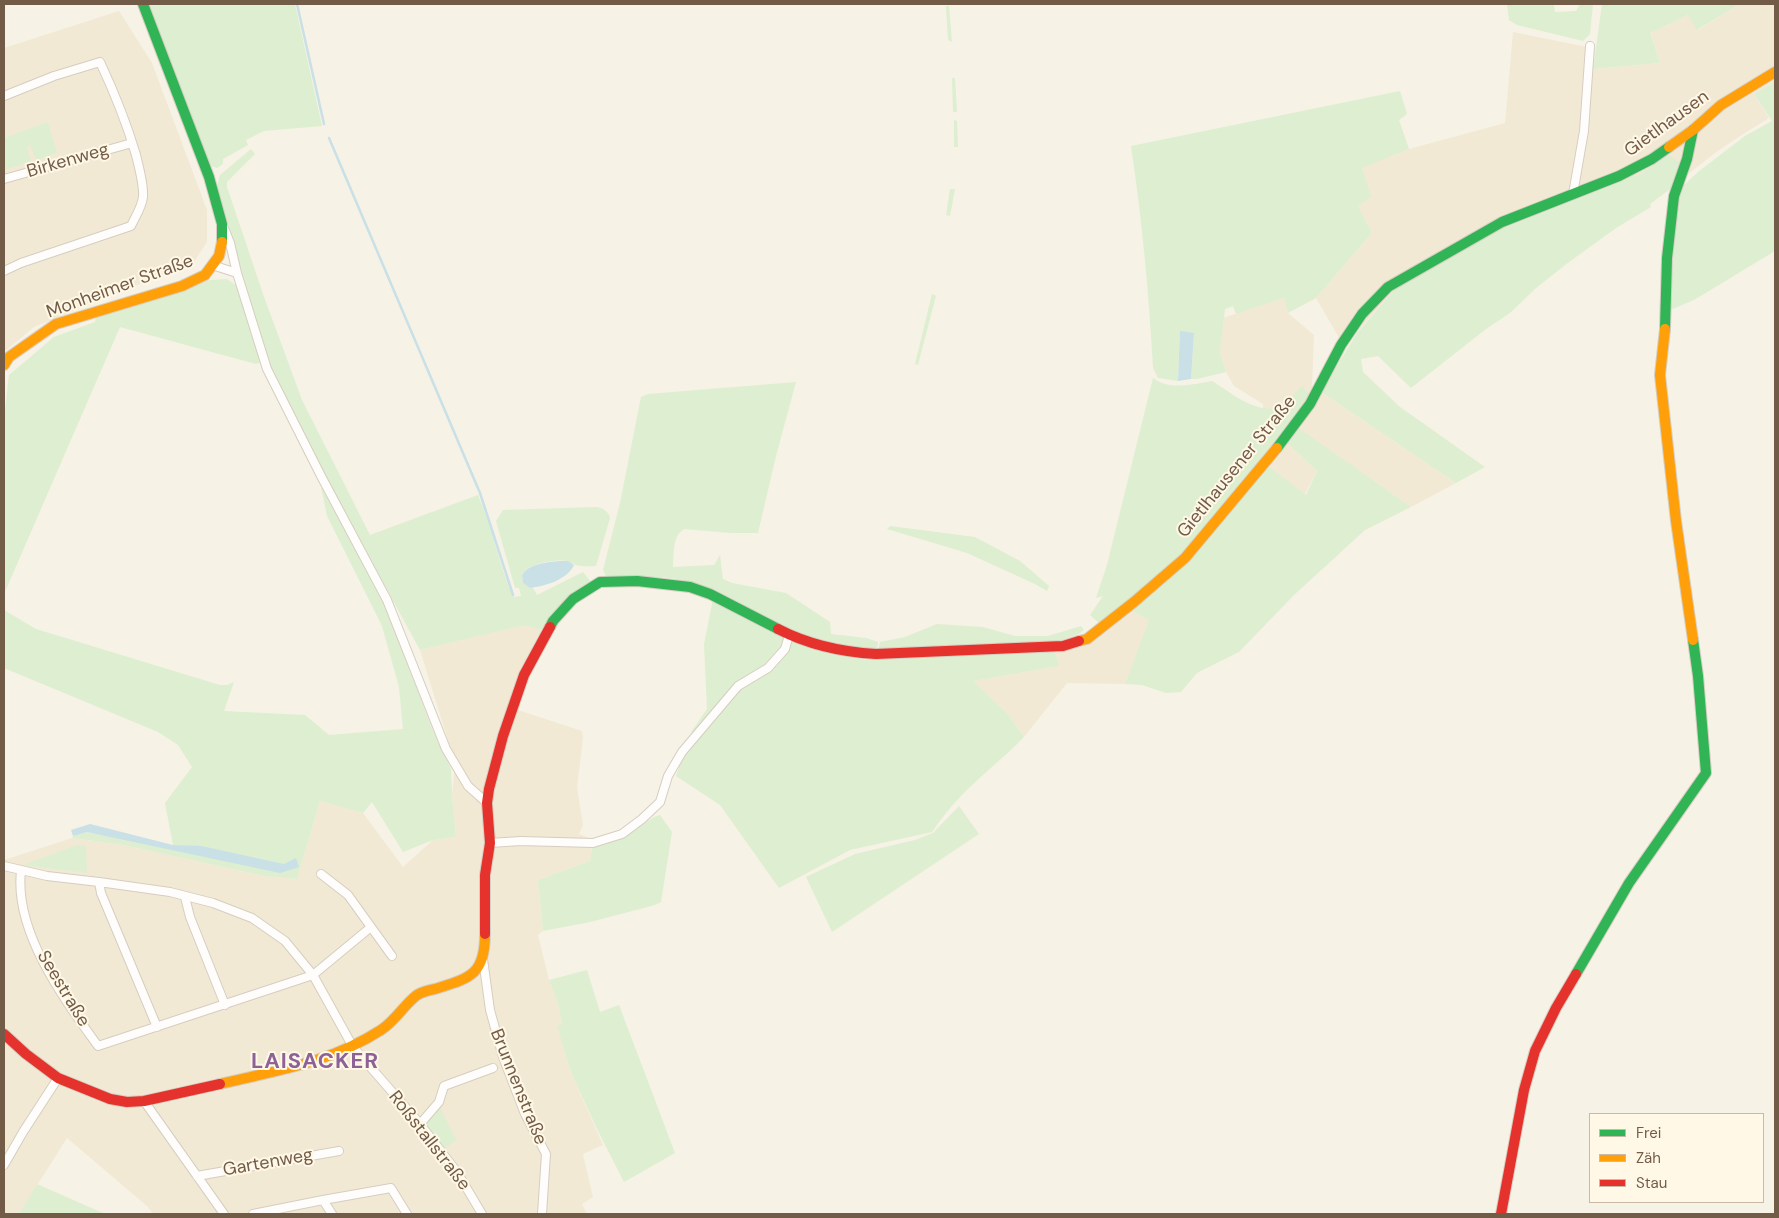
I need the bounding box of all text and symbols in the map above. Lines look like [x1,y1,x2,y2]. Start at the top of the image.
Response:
street label: Gietlhausen [1621,86,1713,162]
street label: Birkenweg [24,139,112,183]
street label: Monheimer Straße [44,250,196,324]
street label: Gietlhausener Straße [1173,392,1301,542]
street label: Seestraße [32,947,94,1031]
street label: Brunnenstraße [485,1026,551,1148]
district label: LAISACKER [250,1049,380,1075]
street label: Roßstallstraße [383,1087,475,1195]
legend [1589,1113,1764,1203]
text: Frei [1636,1123,1661,1143]
street label: Gartenweg [221,1144,315,1182]
text: Zäh [1636,1148,1661,1168]
text: Stau [1636,1173,1667,1193]

